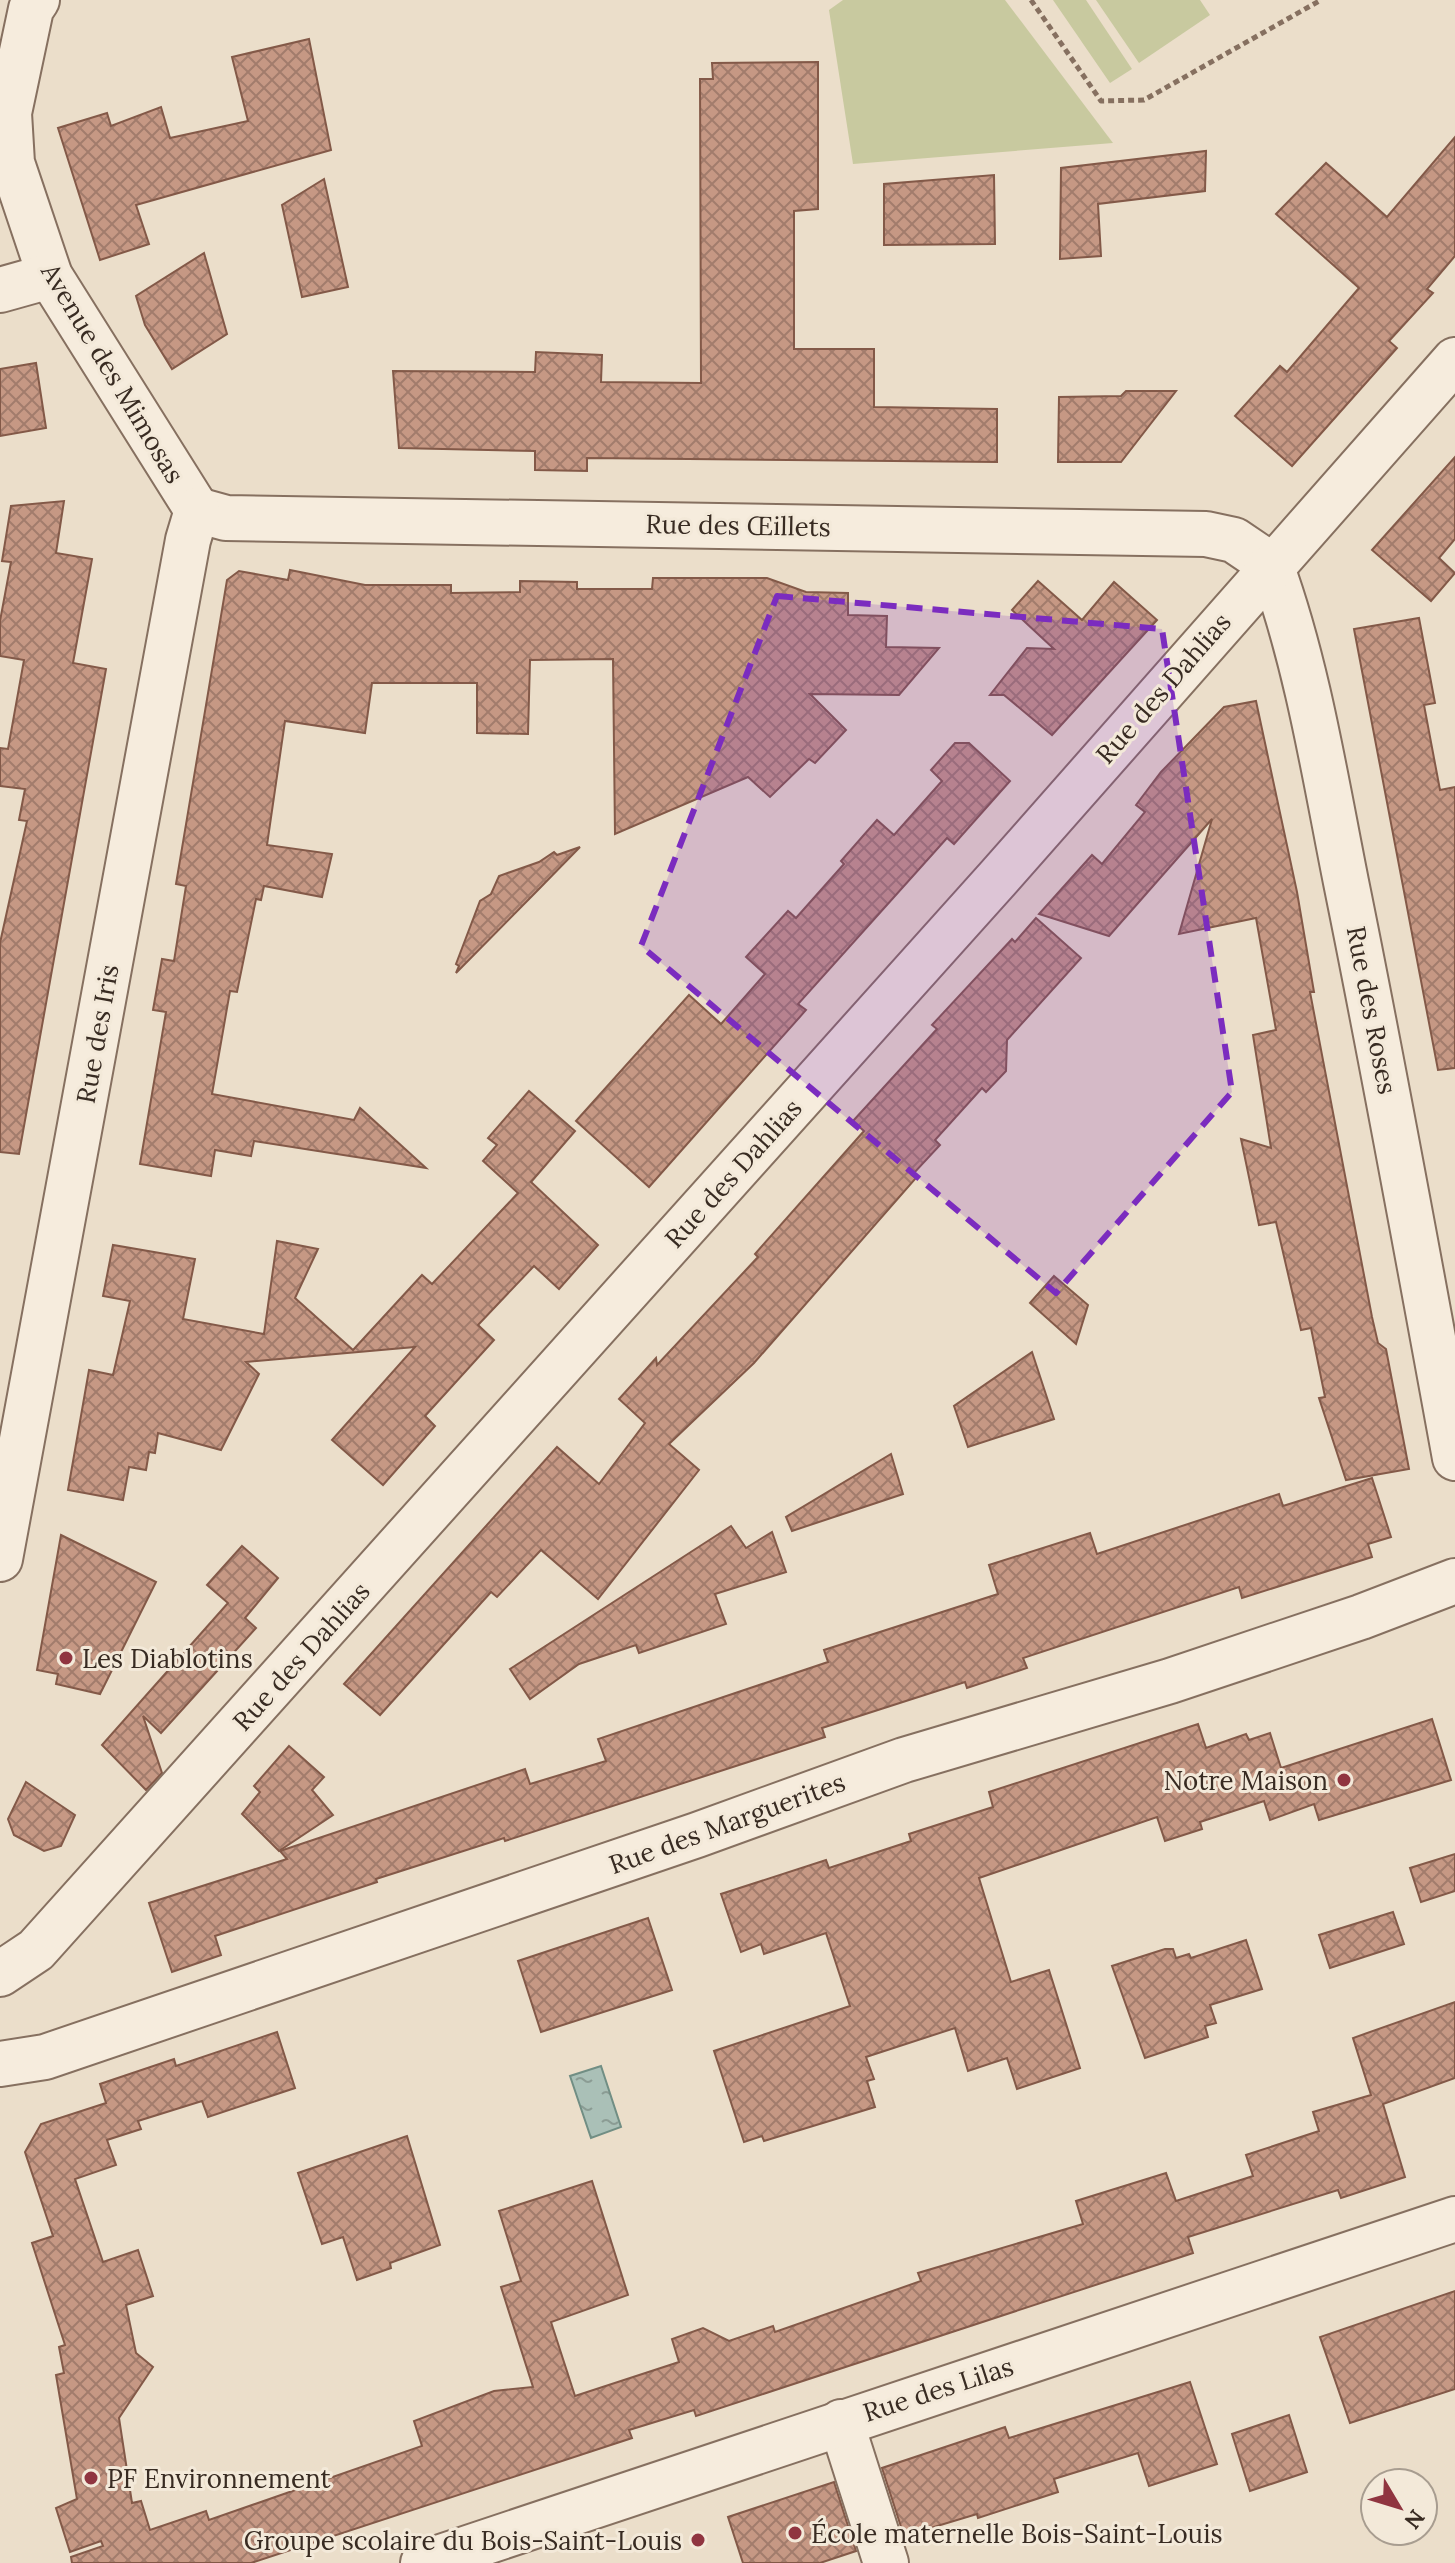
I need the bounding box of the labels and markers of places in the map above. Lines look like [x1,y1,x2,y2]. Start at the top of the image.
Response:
place label: Les Diablotins [82,1642,253,1675]
marker: Les Diablotins [57,1649,75,1667]
place label: Notre Maison [1164,1764,1328,1797]
marker: Notre Maison [1335,1771,1353,1789]
place label: PF Environnement [107,2462,331,2495]
marker: PF Environnement [82,2469,100,2487]
place label: École maternelle Bois-Saint-Louis [811,2517,1222,2550]
place label: Groupe scolaire du Bois-Saint-Louis [244,2524,682,2557]
marker: École maternelle Bois-Saint-Louis [786,2524,804,2542]
marker: Groupe scolaire du Bois-Saint-Louis [689,2531,707,2549]

